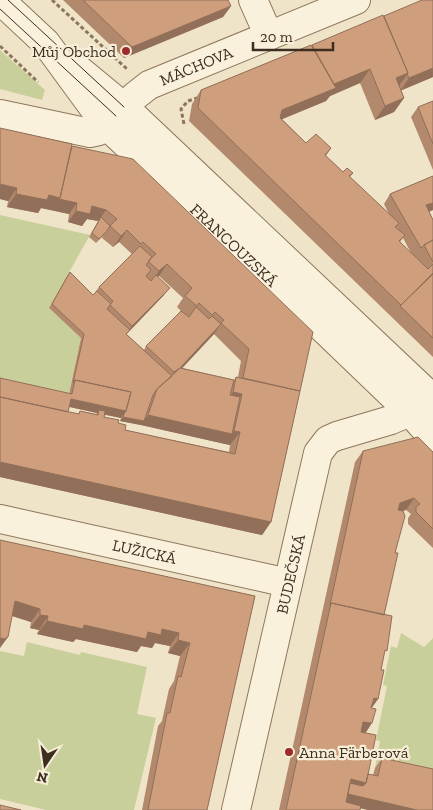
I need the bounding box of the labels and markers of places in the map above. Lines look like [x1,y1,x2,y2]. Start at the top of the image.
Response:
place label: Můj Obchod [32,42,116,61]
marker: Můj Obchod [120,45,132,57]
place label: Anna Fӓrberová [299,743,409,762]
marker: Anna Fӓrberová [283,746,295,758]

